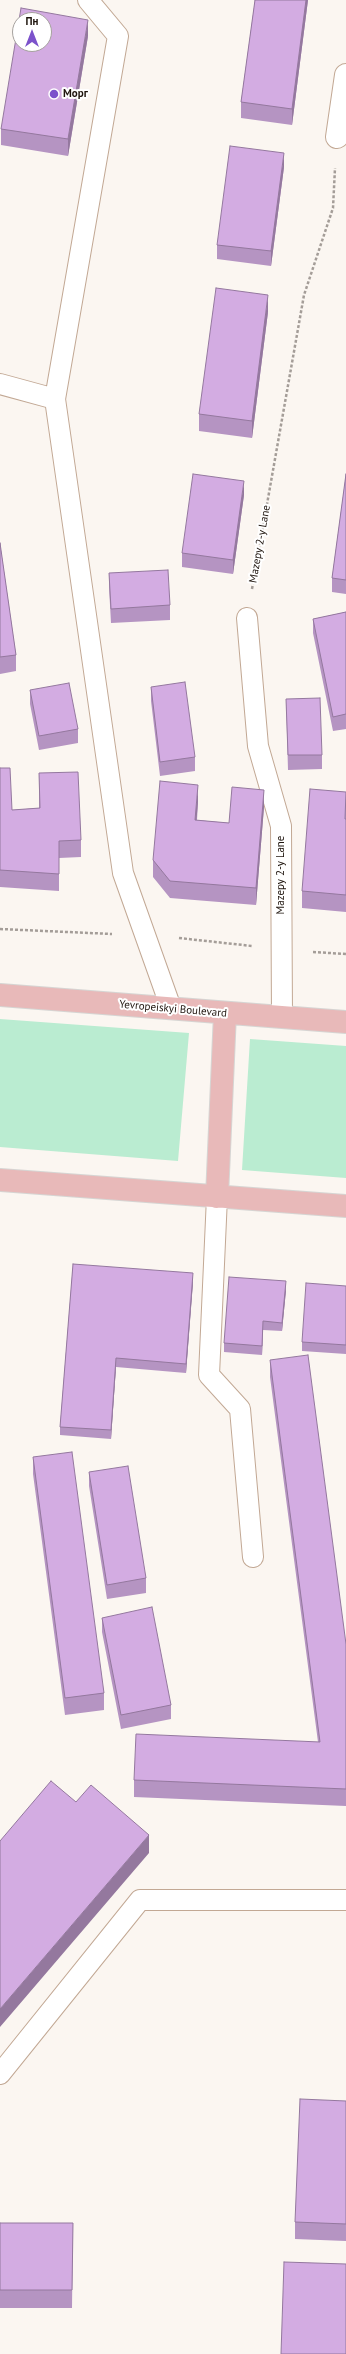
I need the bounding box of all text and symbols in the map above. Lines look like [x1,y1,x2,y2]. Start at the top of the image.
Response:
north arrow [12,12,52,52]
text: Пн [26,14,38,28]
place label: Морг [63,87,88,101]
marker: Морг [48,88,60,100]
street label: Mazepy 2-y Lane [247,504,273,584]
street label: Mazepy 2-y Lane [274,836,288,914]
street label: Yevropeiskyi Boulevard [119,998,227,1020]

